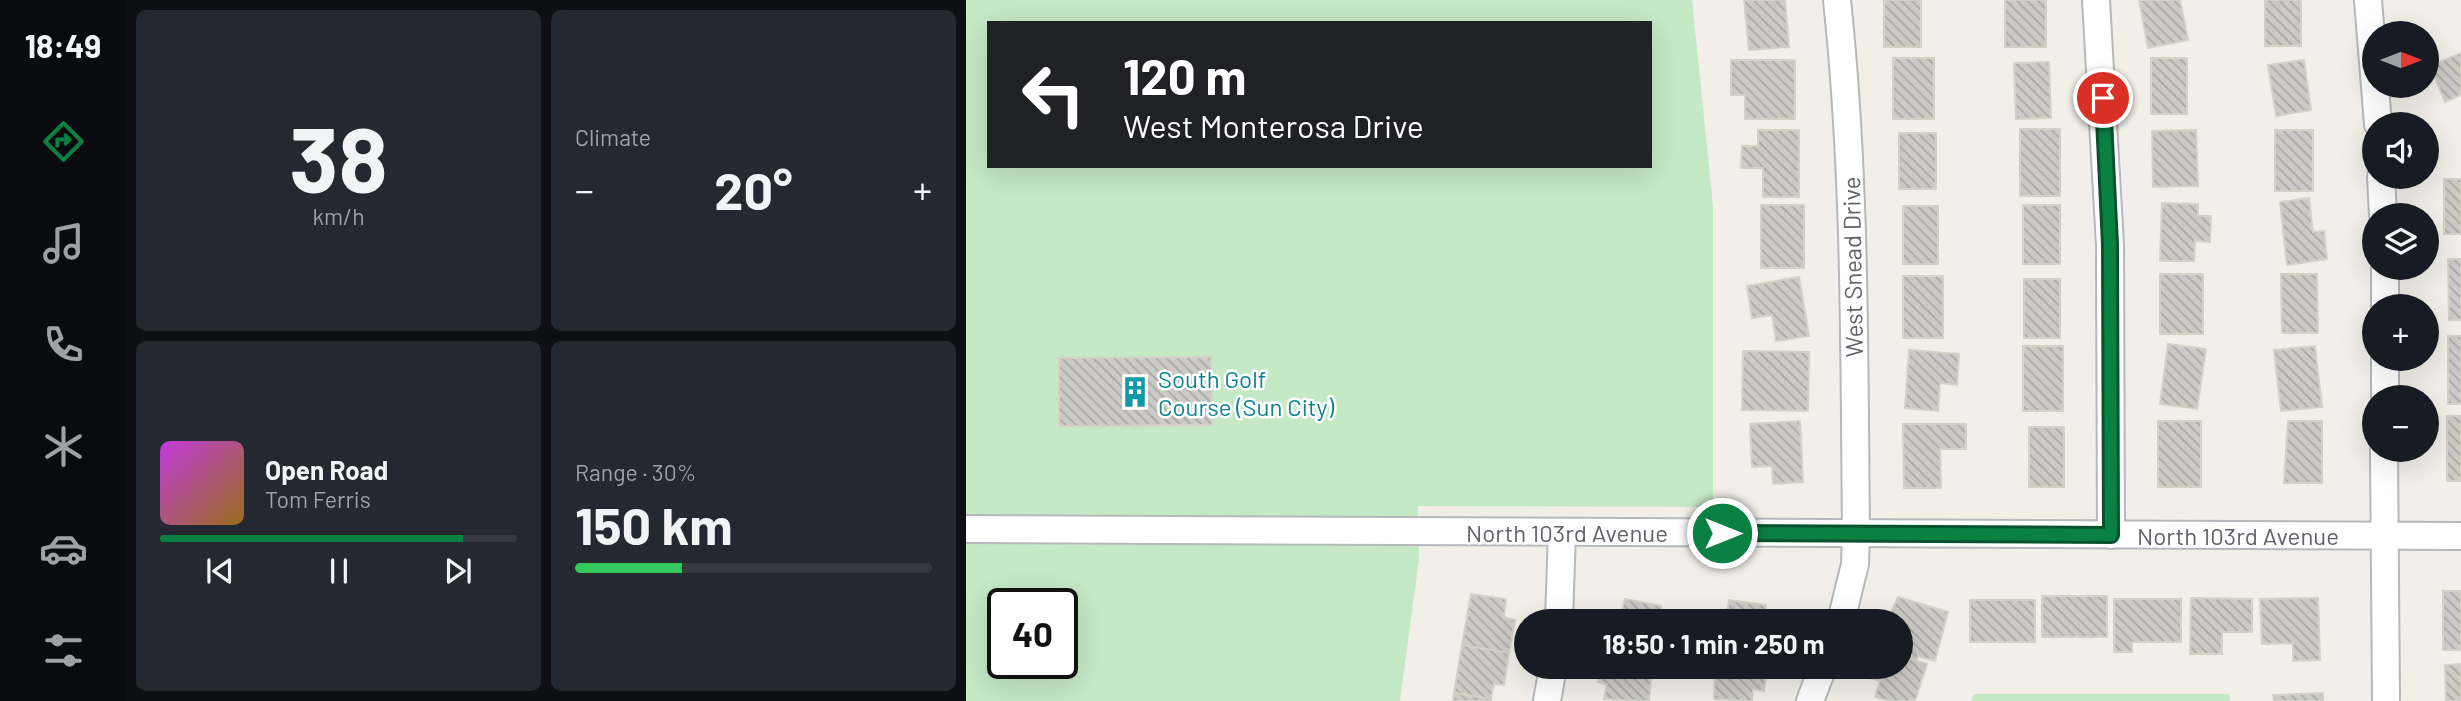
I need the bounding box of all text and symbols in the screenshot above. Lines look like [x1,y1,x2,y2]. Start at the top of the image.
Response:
north arrow [2362,21,2440,98]
map controls [2362,21,2439,462]
text: 18:49 [25,26,101,64]
text: 120 m [1123,46,1246,105]
icon: left [1008,49,1099,140]
pin [2073,68,2133,128]
icon: arrive [2084,79,2122,117]
text: 38 [289,102,388,211]
text: West Monterosa Drive [1123,106,1424,144]
button: sound [2362,112,2439,189]
icon: directions [39,117,88,166]
text: Climate [575,123,651,151]
text: 20° [714,158,793,220]
text: − [575,166,594,212]
text: + [913,166,932,212]
street label: West Snead Drive [1836,176,1868,358]
text: km/h [312,202,365,230]
button: layers [2362,203,2439,280]
icon: music [39,219,88,268]
button: + [2362,294,2439,371]
icon: phone [39,320,88,369]
place label: South Golf Course (Sun City) [1158,364,1335,421]
building icon: South Golf Course (Sun City) [1118,375,1152,409]
button: − [2362,385,2439,462]
icon: climate [39,422,88,471]
text: Open Road [265,454,388,485]
text: Range · 30% [575,458,696,486]
text: Tom Ferris [265,485,371,513]
text: 150 km [575,493,733,555]
position arrow [1685,496,1759,570]
street label: North 103rd Avenue [1466,518,1668,547]
street label: North 103rd Avenue [2137,521,2339,550]
icon: car [39,524,88,573]
icon: previous [201,552,239,590]
icon: pause [320,552,358,590]
icon: next [439,552,477,590]
speed limit sign: 40 [987,588,1078,679]
icon: filters [39,626,88,675]
text: 18:50 · 1 min · 250 m [1603,628,1824,659]

